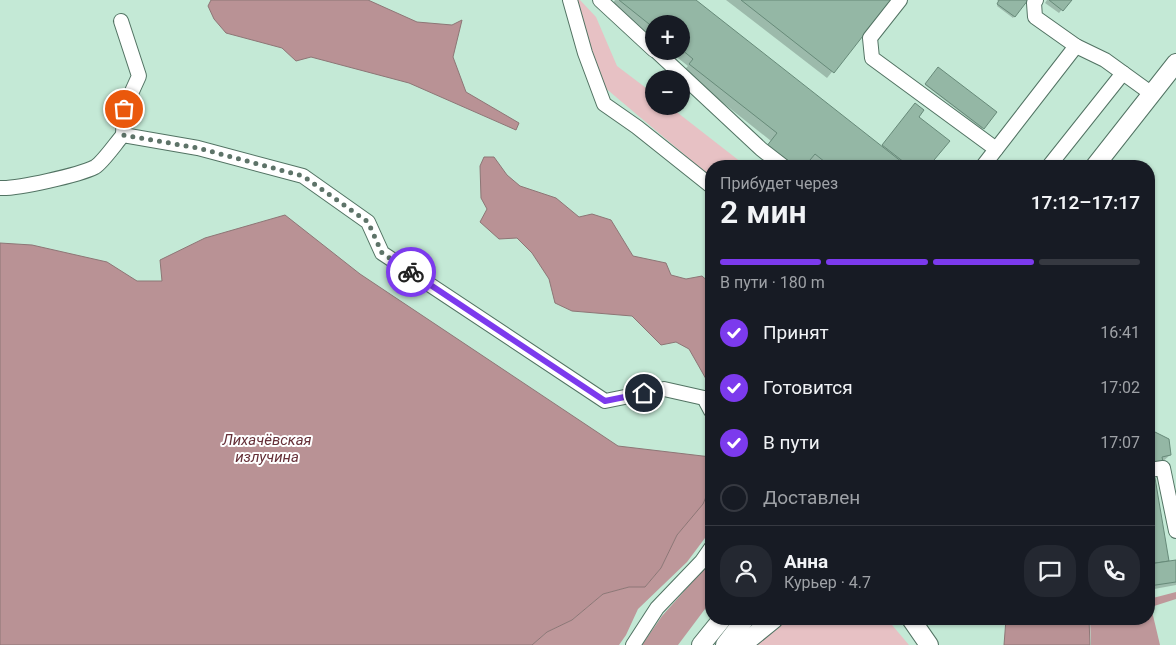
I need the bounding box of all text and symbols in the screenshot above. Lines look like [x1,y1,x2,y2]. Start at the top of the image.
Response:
map controls [645,15,690,115]
button: + [645,15,690,60]
button: − [645,70,690,115]
pin [103,88,145,130]
icon: bag [110,95,138,123]
text: Прибудет через [720,174,838,193]
text: 17:12–17:17 [1031,191,1140,214]
text: 2 мин [720,193,807,231]
courier [386,247,436,297]
icon: bike [397,258,425,286]
text: В пути · 180 m [720,273,825,292]
icon: check [720,319,748,347]
text: Принят [763,321,829,344]
text: 16:41 [1100,323,1140,342]
pin [623,372,665,414]
icon: check [720,374,748,402]
text: Готовится [763,376,853,399]
text: 17:02 [1100,378,1140,397]
icon: home [630,379,658,407]
icon: check [720,429,748,457]
water label: Лихачёвская излучина [221,431,312,466]
text: В пути [763,431,820,454]
text: 17:07 [1100,433,1140,452]
text: Доставлен [763,486,860,509]
button: person [720,545,772,597]
button: chat [1024,545,1076,597]
button: phone [1088,545,1140,597]
text: Анна [784,550,828,573]
text: Курьер · 4.7 [784,573,871,592]

